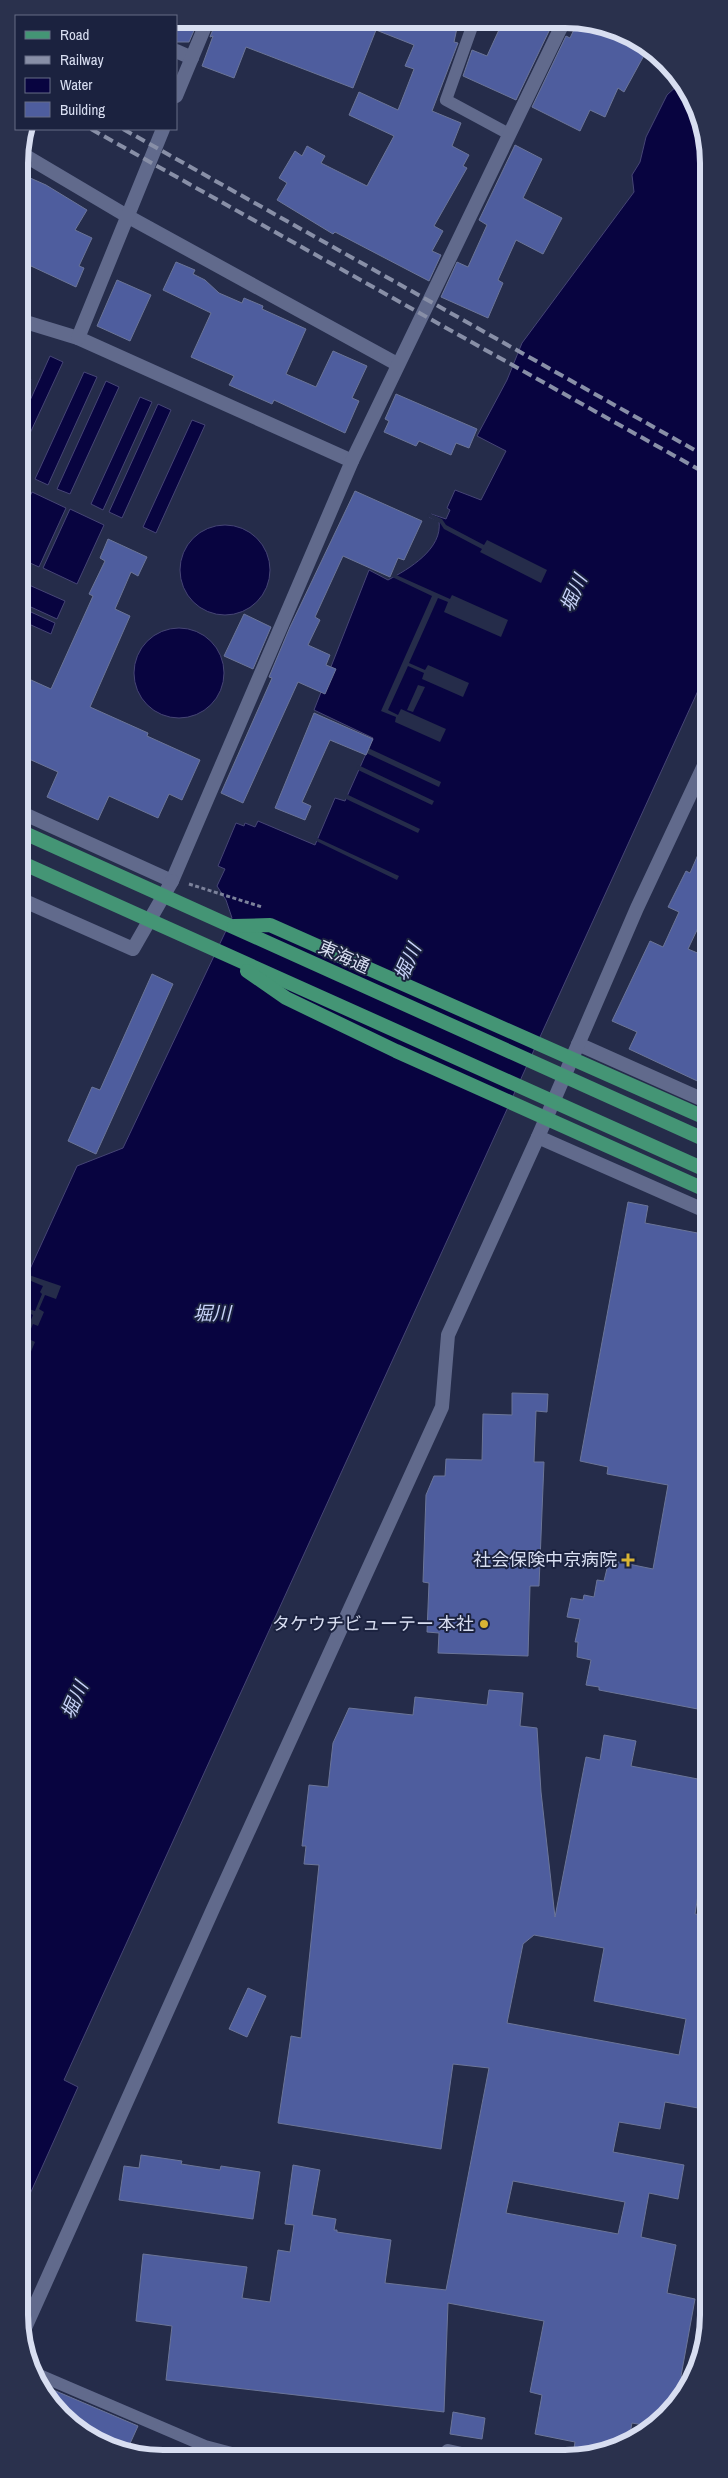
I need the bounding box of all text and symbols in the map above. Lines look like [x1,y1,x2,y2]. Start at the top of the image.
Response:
legend [15,15,178,130]
text: Road [60,24,89,45]
text: Railway [60,49,105,70]
text: Water [60,74,92,95]
text: Building [60,99,105,120]
water label: 堀川 [553,569,593,616]
street label: 東海通 [314,934,374,979]
water label: 堀川 [387,938,427,985]
water label: 堀川 [193,1300,233,1326]
place label: 社会保険中京病院 [473,1547,617,1572]
marker: 社会保険中京病院 [621,1553,635,1567]
place label: タケウチビューテー 本社 [272,1611,474,1636]
marker: タケウチビューテー 本社 [478,1618,490,1630]
water label: 堀川 [54,1676,94,1723]

